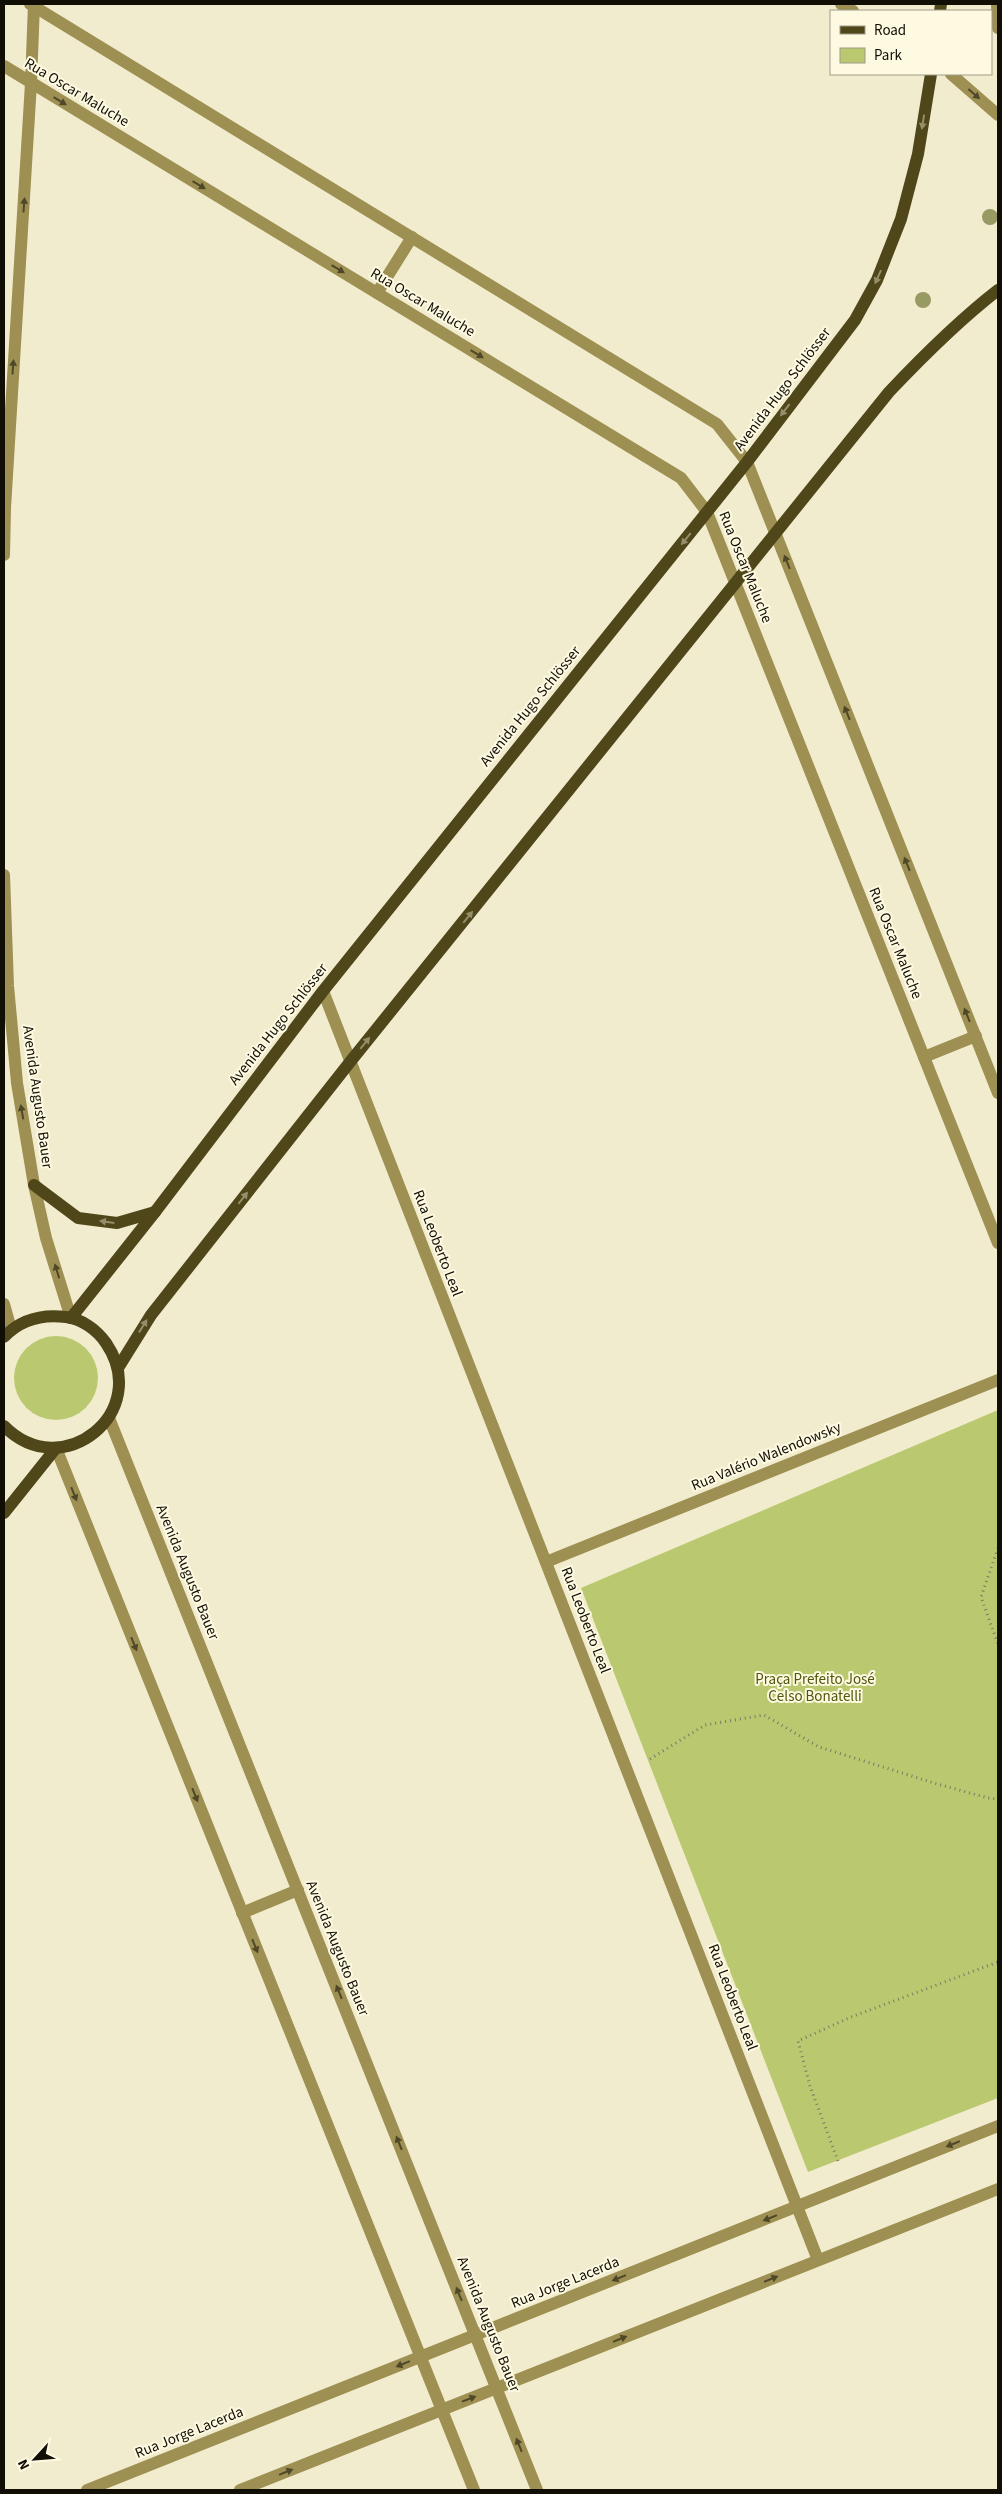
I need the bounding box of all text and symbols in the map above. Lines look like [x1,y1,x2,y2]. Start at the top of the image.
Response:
legend [830,10,992,75]
text: Road [874,20,906,41]
text: Park [874,45,903,66]
street label: Rua Oscar Maluche [20,53,133,132]
one-way arrow [968,88,980,100]
one-way arrow [54,96,67,105]
one-way arrow [919,114,927,130]
one-way arrow [193,180,206,189]
one-way arrow [20,196,28,212]
street label: Rua Oscar Maluche [366,263,479,342]
one-way arrow [332,265,345,274]
one-way arrow [873,270,881,284]
street label: Avenida Hugo Schlösser [729,323,836,455]
one-way arrow [470,349,483,358]
one-way arrow [10,359,18,375]
one-way arrow [780,403,791,416]
street label: Rua Oscar Maluche [714,508,778,626]
one-way arrow [680,532,691,545]
one-way arrow [783,554,791,569]
street label: Avenida Hugo Schlösser [475,641,586,771]
one-way arrow [843,705,851,720]
one-way arrow [903,857,911,871]
street label: Rua Oscar Maluche [864,884,928,1002]
one-way arrow [462,911,473,924]
street label: Avenida Hugo Schlösser [224,958,333,1090]
one-way arrow [963,1008,971,1022]
street label: Avenida Augusto Bauer [17,1024,58,1171]
one-way arrow [360,1037,371,1050]
one-way arrow [17,1104,25,1120]
street label: Rua Leoberto Leal [408,1187,468,1300]
one-way arrow [237,1192,248,1205]
one-way arrow [99,1217,115,1225]
one-way arrow [52,1263,60,1278]
one-way arrow [139,1320,148,1333]
street label: Rua Valério Walendowsky [688,1417,844,1496]
one-way arrow [70,1487,78,1501]
street label: Avenida Augusto Bauer [151,1501,225,1644]
street label: Rua Leoberto Leal [556,1564,616,1677]
one-way arrow [131,1637,138,1652]
park label: Praça Prefeito José Celso Bonatelli [755,1669,875,1707]
one-way arrow [191,1788,199,1803]
street label: Avenida Augusto Bauer [301,1877,375,2020]
one-way arrow [252,1939,260,1953]
street label: Rua Leoberto Leal [703,1941,763,2054]
one-way arrow [334,1985,342,1999]
one-way arrow [395,2135,403,2150]
one-way arrow [945,2140,960,2148]
one-way arrow [763,2214,777,2222]
street label: Rua Jorge Lacerda [508,2251,623,2314]
street label: Avenida Augusto Bauer [452,2253,526,2396]
one-way arrow [611,2274,626,2282]
one-way arrow [764,2275,779,2283]
one-way arrow [455,2286,463,2301]
one-way arrow [613,2335,628,2343]
one-way arrow [395,2360,410,2368]
one-way arrow [462,2395,477,2403]
street label: Rua Jorge Lacerda [132,2401,247,2464]
north arrow [10,2434,60,2484]
one-way arrow [515,2437,523,2452]
text: N [13,2456,35,2473]
one-way arrow [278,2468,293,2475]

